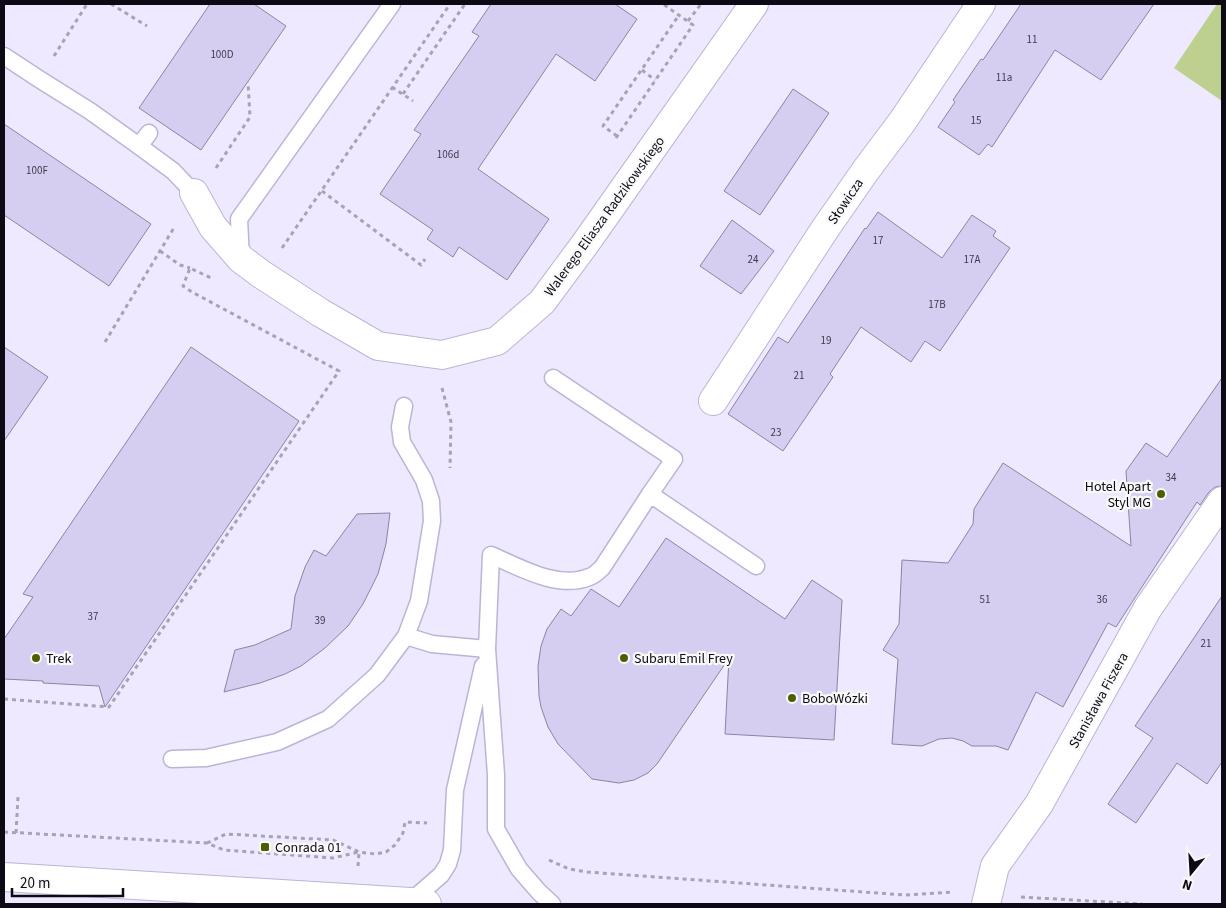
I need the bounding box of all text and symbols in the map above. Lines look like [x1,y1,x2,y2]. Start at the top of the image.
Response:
house number: 11 [1027,32,1037,47]
house number: 100D [210,47,234,62]
house number: 11a [996,70,1012,85]
house number: 15 [971,113,981,128]
street label: Walerego Eliasza Radzikowskiego [540,132,670,301]
house number: 106d [437,147,459,162]
house number: 100F [26,163,48,178]
street label: Słowicza [823,175,869,229]
house number: 17 [873,233,883,248]
house number: 24 [748,252,759,267]
house number: 17A [964,252,980,267]
house number: 17B [928,297,946,312]
house number: 19 [821,333,831,348]
house number: 21 [794,368,804,383]
house number: 23 [771,425,781,440]
house number: 34 [1166,470,1177,485]
place label: Hotel Apart Styl MG [1085,477,1151,513]
marker: Hotel Apart Styl MG [1155,488,1167,500]
house number: 51 [980,592,990,607]
house number: 36 [1097,592,1108,607]
house number: 37 [88,609,98,624]
house number: 39 [315,613,325,628]
house number: 21 [1201,636,1211,651]
place label: Trek [46,649,72,669]
place label: Subaru Emil Frey [634,649,733,669]
street label: Stanisława Fiszera [1064,649,1134,752]
marker: Trek [30,652,42,664]
marker: Subaru Emil Frey [618,652,630,664]
place label: BoboWózki [802,689,868,709]
marker: BoboWózki [786,692,798,704]
place label: Conrada 01 [275,838,341,858]
marker: Conrada 01 [259,841,271,853]
north arrow [1166,848,1216,898]
scale bar [12,866,124,898]
text: 20 m [20,873,50,894]
text: N [1180,873,1195,895]

